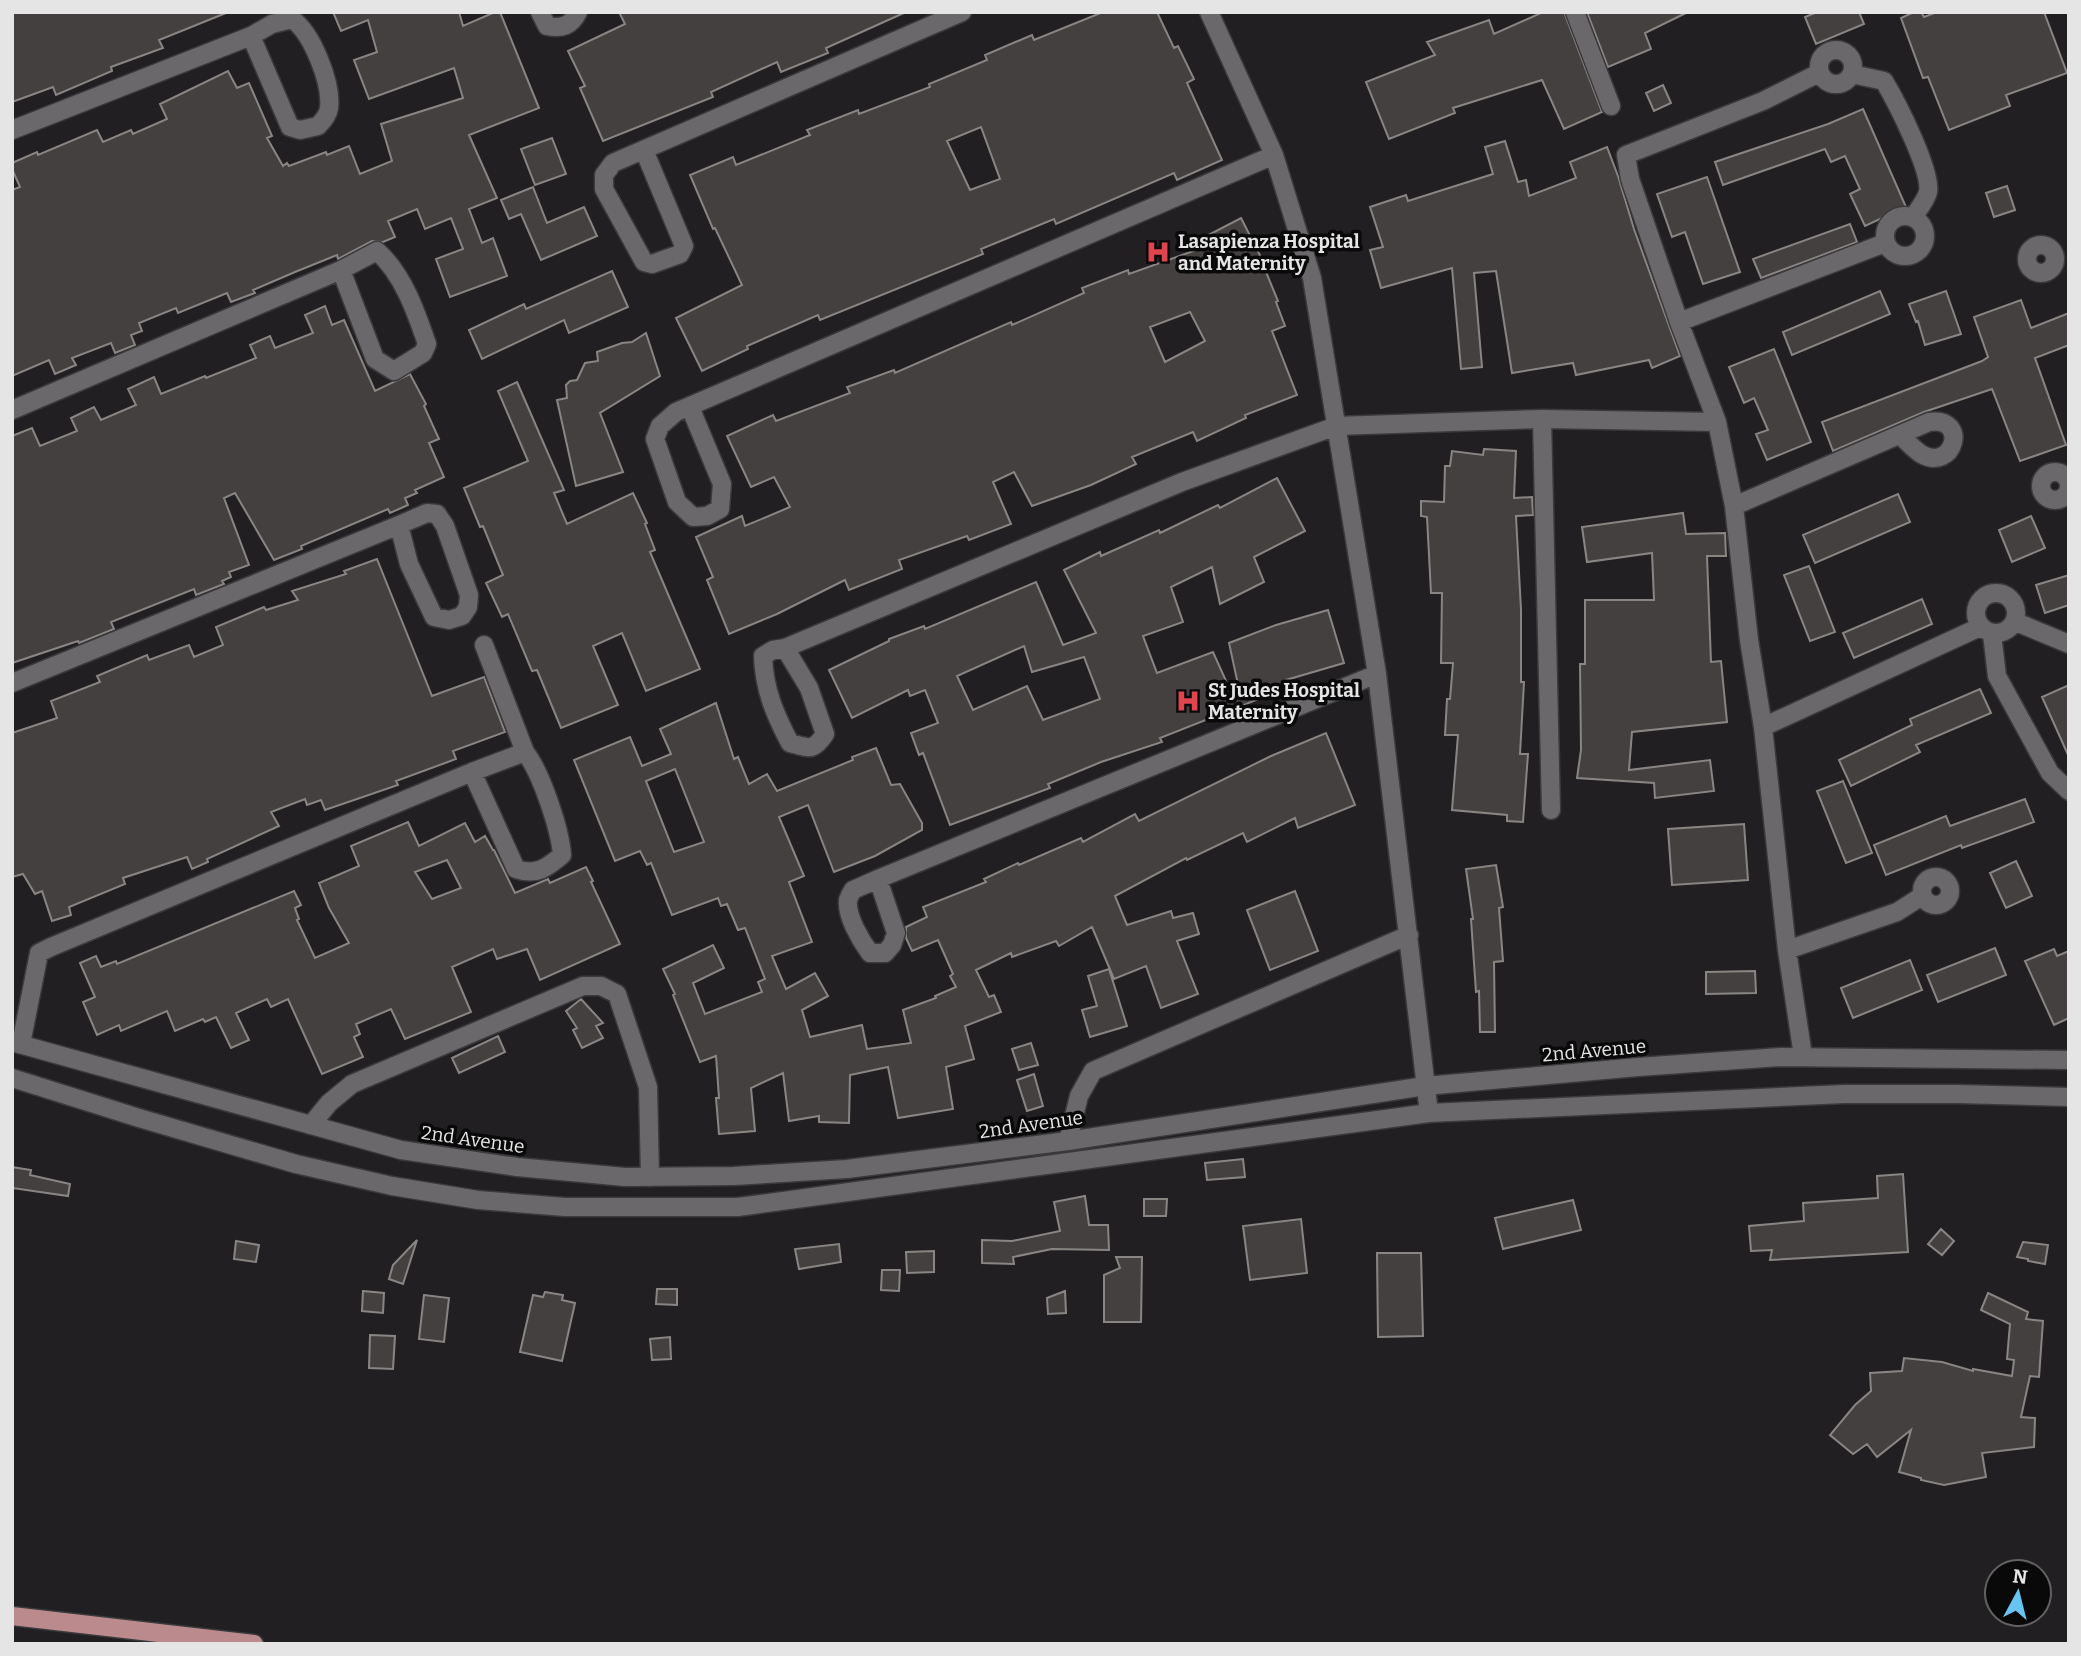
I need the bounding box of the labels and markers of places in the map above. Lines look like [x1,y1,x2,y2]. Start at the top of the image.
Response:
place label: Lasapienza Hospital and Maternity [1178,230,1360,275]
hospital icon: Lasapienza Hospital and Maternity [1144,238,1172,266]
place label: St Judes Hospital Maternity [1208,679,1360,724]
hospital icon: St Judes Hospital Maternity [1174,687,1202,715]

